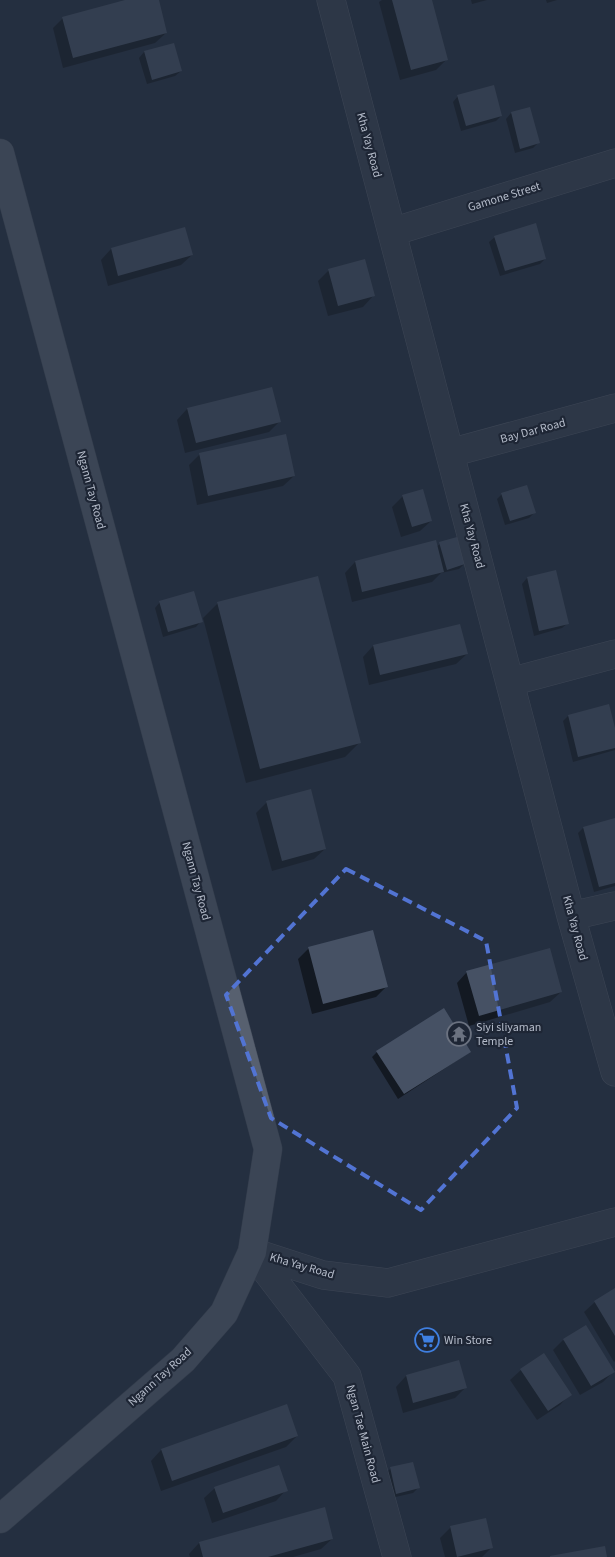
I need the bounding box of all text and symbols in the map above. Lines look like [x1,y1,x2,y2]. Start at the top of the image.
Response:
street label: Kha Yay Road [352,111,386,179]
street label: Gamone Street [466,178,542,216]
street label: Bay Dar Road [499,414,567,448]
street label: Ngann Tay Road [72,449,110,531]
street label: Kha Yay Road [455,502,489,570]
street label: Ngann Tay Road [177,840,215,922]
street label: Kha Yay Road [558,894,592,962]
place label: Siyi sliyaman Temple [476,1019,541,1050]
temple icon: Siyi sliyaman Temple [446,1021,472,1047]
street label: Kha Yay Road [268,1249,336,1283]
supermarket icon: Win Store [414,1327,440,1353]
place label: Win Store [444,1332,492,1349]
street label: Ngann Tay Road [124,1344,196,1410]
street label: Ngan Tae Main Road [342,1383,384,1485]

